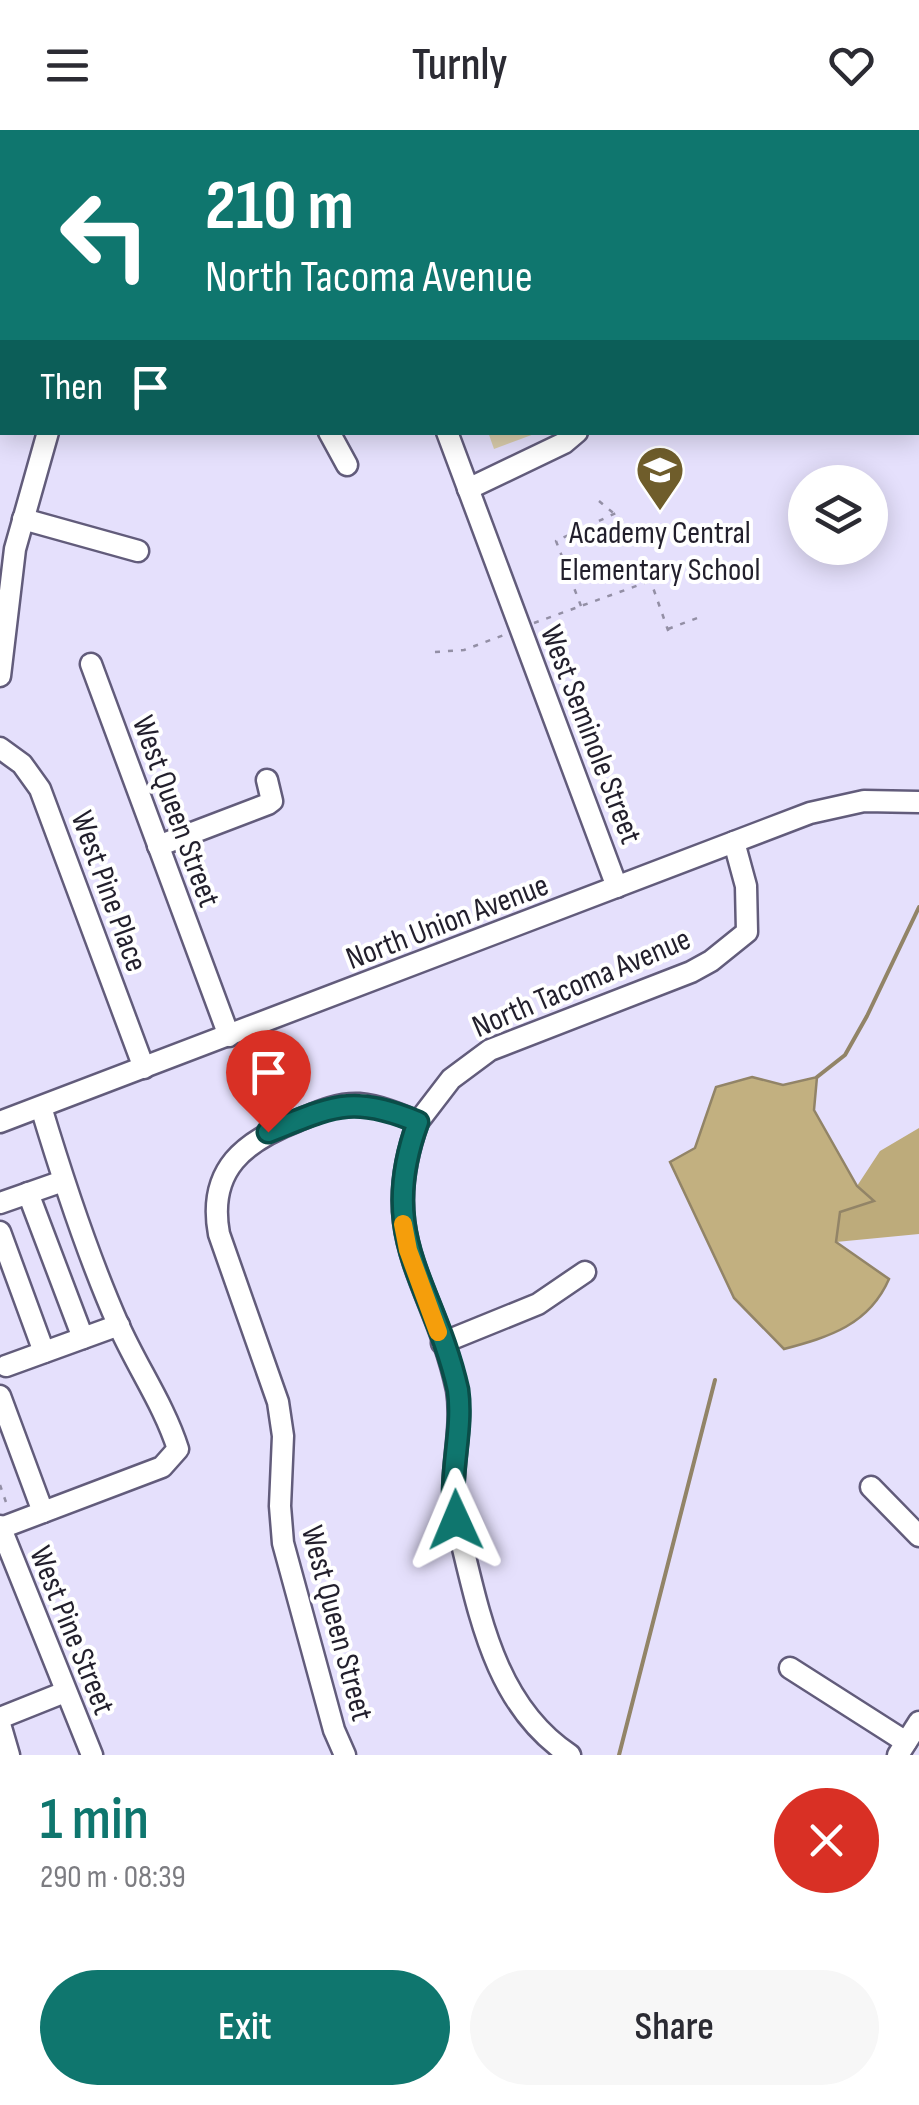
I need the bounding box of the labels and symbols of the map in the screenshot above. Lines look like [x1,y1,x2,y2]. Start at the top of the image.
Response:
school or university icon: Academy Central Elementary School [634,444,686,512]
place label: Academy Central Elementary School [560,514,760,590]
street label: West Seminole Street [531,620,650,849]
street label: West Queen Street [123,711,228,912]
street label: West Pine Place [62,806,156,977]
street label: North Union Avenue [341,866,554,979]
street label: North Tacoma Avenue [467,920,696,1047]
pin [226,1030,311,1133]
position arrow [404,1468,508,1572]
street label: West Queen Street [292,1521,381,1725]
street label: West Pine Street [20,1541,123,1720]

